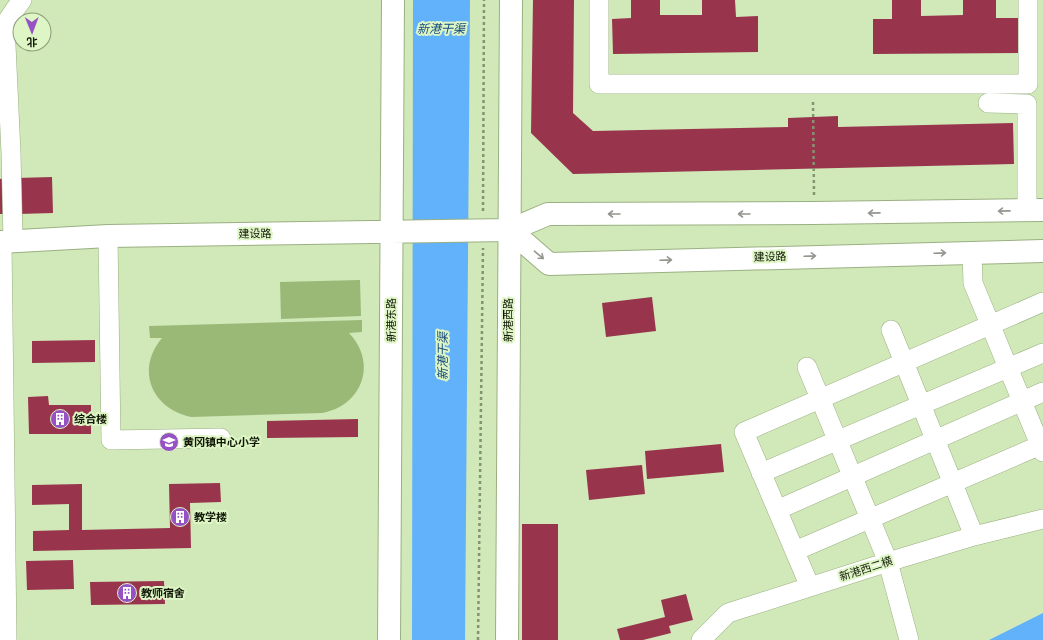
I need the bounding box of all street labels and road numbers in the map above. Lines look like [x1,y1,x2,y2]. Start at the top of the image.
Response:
street label: 建设路 [238,227,272,240]
street label: 建设路 [753,250,787,263]
street label: 新港东路 [385,298,397,342]
street label: 新港西路 [502,298,514,342]
street label: 新港西二横 [838,554,894,583]

